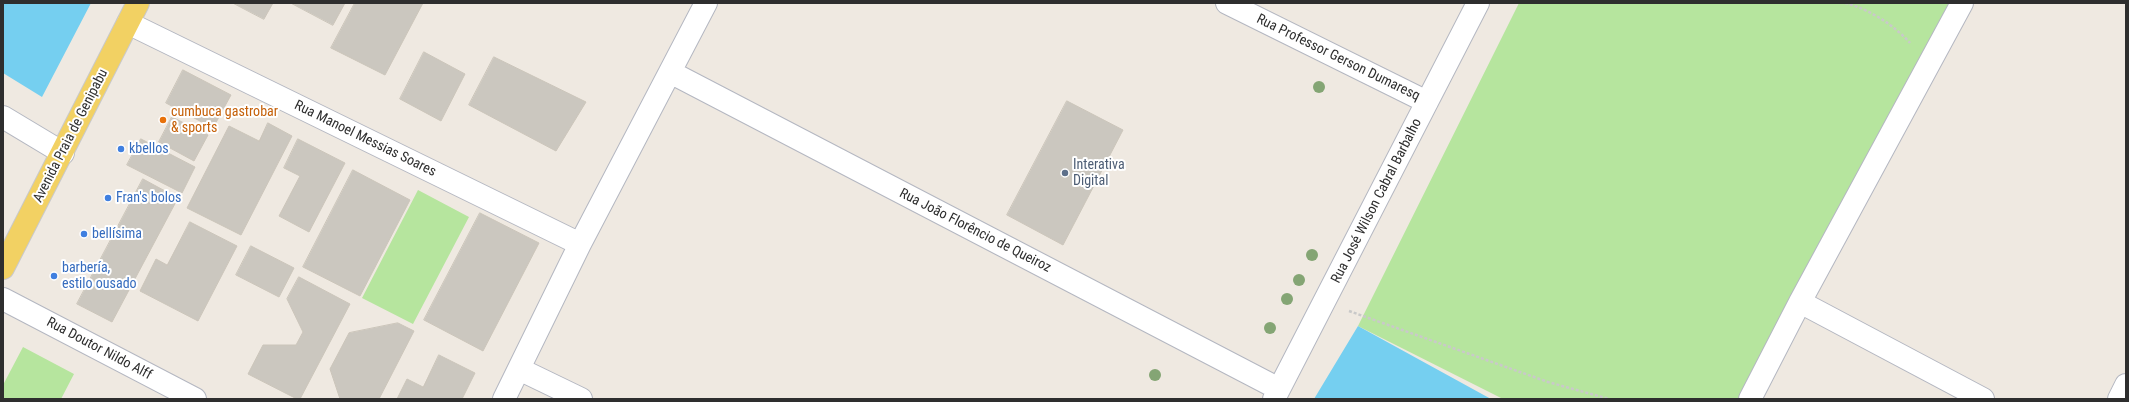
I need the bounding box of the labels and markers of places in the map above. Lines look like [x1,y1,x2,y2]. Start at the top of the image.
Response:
place label: cumbuca gastrobar & sports [171,104,278,136]
marker: cumbuca gastrobar & sports [158,115,168,125]
place label: kbellos [129,141,169,157]
marker: kbellos [116,144,126,154]
place label: Interativa Digital [1073,157,1125,190]
marker: Interativa Digital [1060,168,1070,178]
place label: Fran's bolos [116,190,181,206]
marker: Fran's bolos [103,193,113,203]
place label: bellísima [92,226,142,242]
marker: bellísima [79,229,89,239]
place label: barbería, estilo ousado [62,260,137,292]
marker: barbería, estilo ousado [49,271,59,281]

